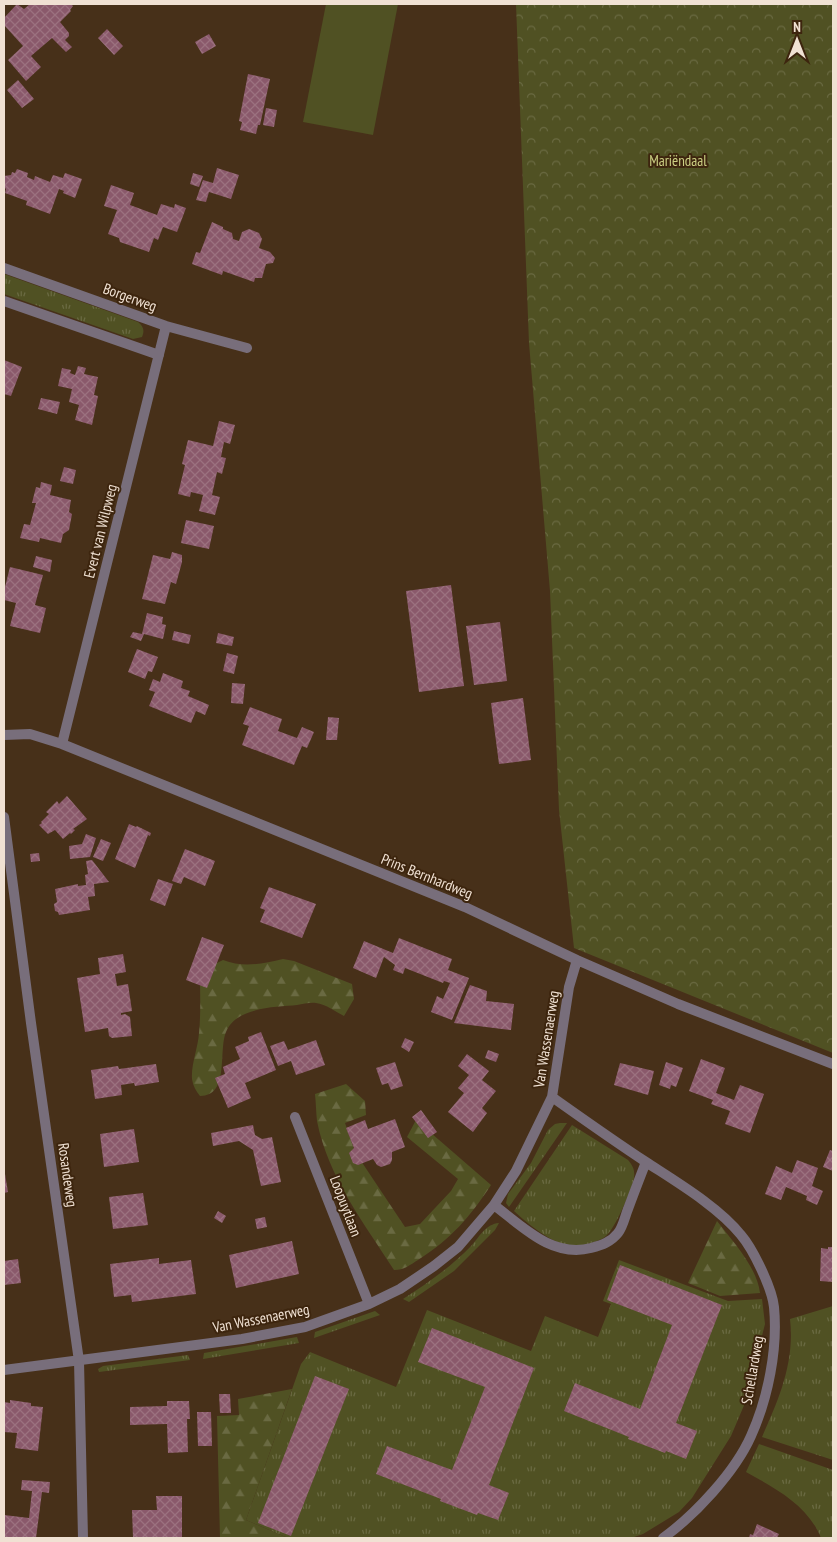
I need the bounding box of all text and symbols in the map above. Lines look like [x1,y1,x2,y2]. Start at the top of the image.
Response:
north arrow [772,15,822,65]
text: N [793,18,801,36]
park label: Mariëndaal [649,151,707,170]
street label: Borgerweg [101,279,159,315]
street label: Evert van Wilpweg [79,482,121,580]
street label: Prins Bernhardweg [378,849,476,903]
street label: Van Wassenaerweg [529,989,563,1090]
street label: Rosandeweg [54,1142,82,1208]
street label: Loopuytlaan [326,1173,366,1239]
street label: Van Wassenaerweg [210,1299,311,1337]
street label: Schellardweg [737,1334,767,1406]

